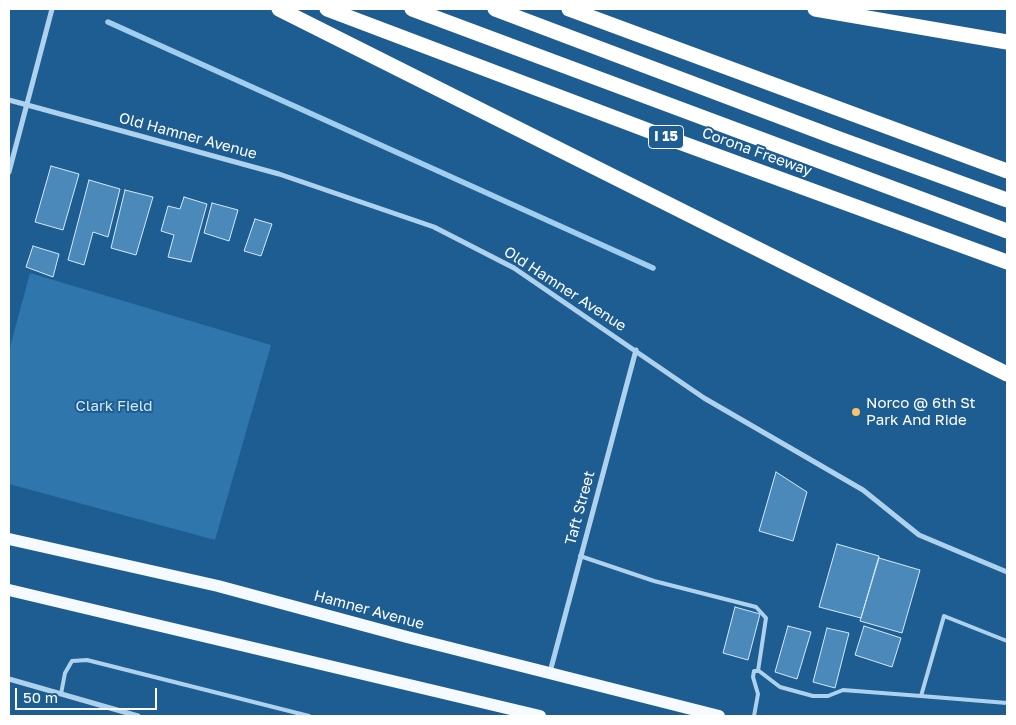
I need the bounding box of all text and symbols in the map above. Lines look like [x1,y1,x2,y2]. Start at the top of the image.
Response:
street label: Old Hamner Avenue [117,109,259,163]
street label: Corona Freeway [700,124,814,180]
road number: I 15 [648,125,684,148]
street label: Old Hamner Avenue [500,243,630,335]
place label: Norco @ 6th St Park And Ride [866,394,975,429]
park label: Clark Field [75,397,153,415]
marker: Norco @ 6th St Park And Ride [850,406,862,418]
street label: Taft Street [561,469,599,547]
street label: Hamner Avenue [312,587,426,633]
scale bar [18,678,160,710]
text: 50 m [23,688,58,706]

